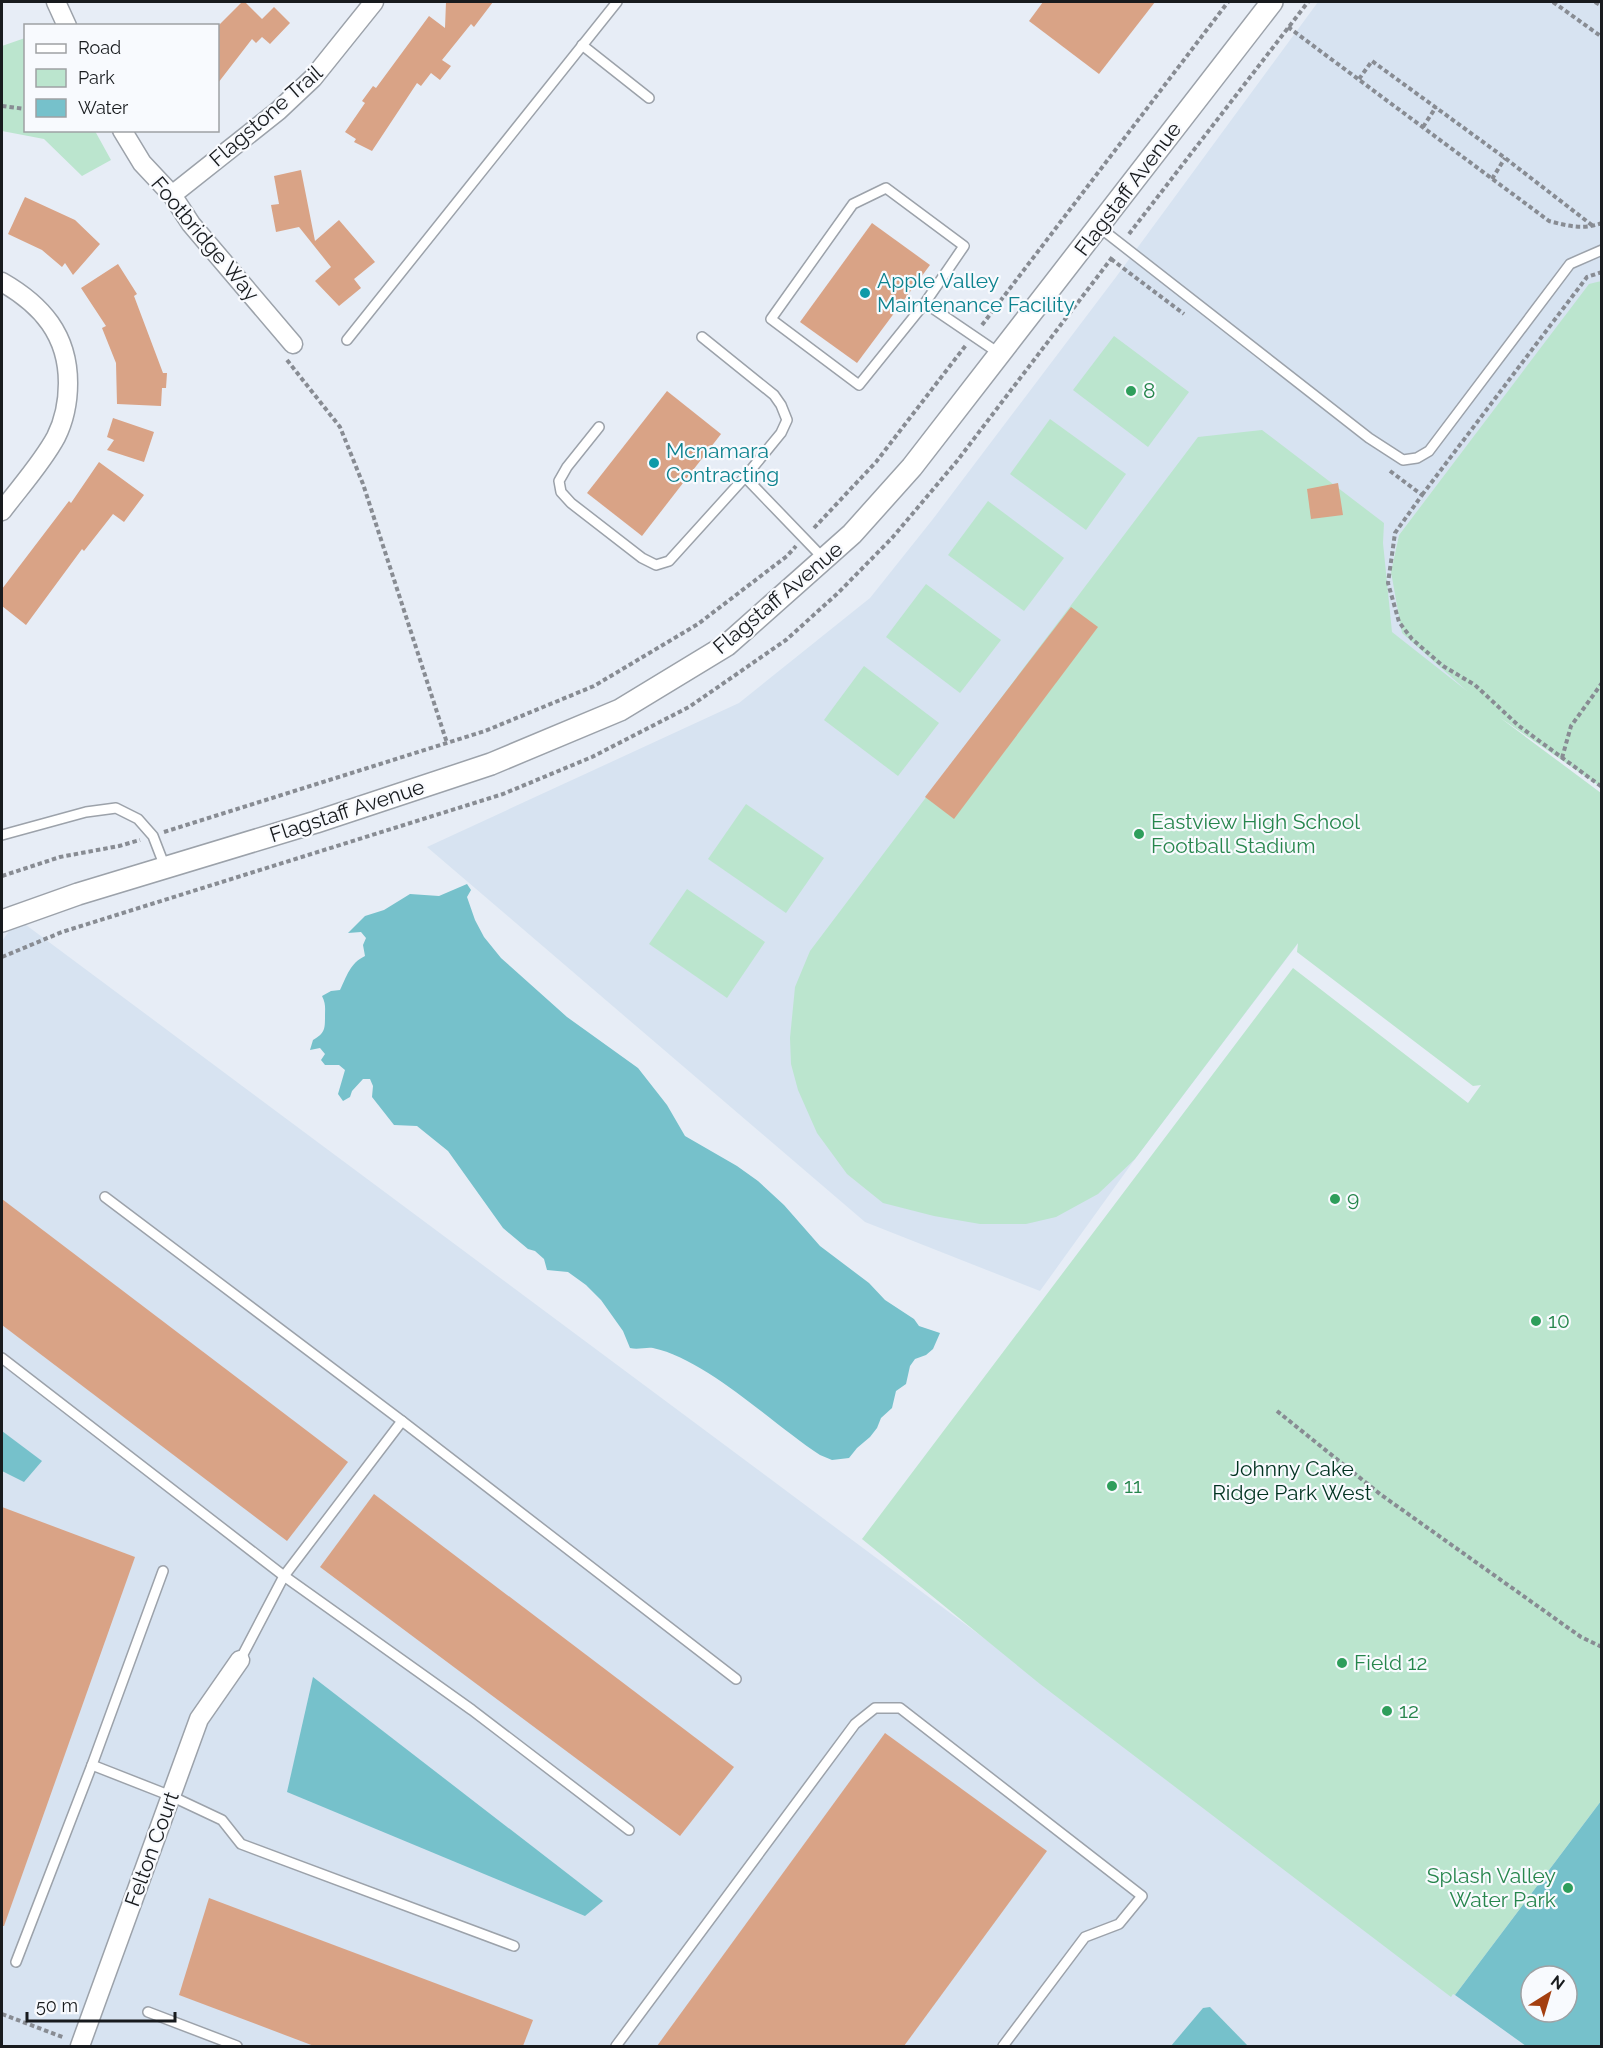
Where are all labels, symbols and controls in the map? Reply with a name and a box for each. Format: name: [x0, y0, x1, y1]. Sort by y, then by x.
legend: [24, 24, 219, 132]
text: Road: [78, 37, 121, 58]
street label: Flagstone Trail: [204, 60, 327, 171]
text: Park: [78, 67, 115, 88]
text: Water: [78, 97, 129, 118]
street label: Flagstaff Avenue: [1069, 117, 1186, 261]
street label: Footbridge Way: [146, 171, 265, 306]
place label: Apple Valley Maintenance Facility: [877, 268, 1075, 317]
marker: Apple Valley Maintenance Facility: [858, 286, 872, 300]
place label: 8: [1143, 378, 1155, 403]
marker: 8: [1124, 384, 1138, 398]
place label: Mcnamara Contracting: [666, 438, 779, 487]
marker: Mcnamara Contracting: [647, 456, 661, 470]
street label: Flagstaff Avenue: [708, 536, 847, 659]
street label: Flagstaff Avenue: [266, 774, 427, 847]
place label: Eastview High School Football Stadium: [1151, 809, 1360, 858]
marker: Eastview High School Football Stadium: [1132, 827, 1146, 841]
place label: 9: [1347, 1186, 1359, 1211]
marker: 9: [1328, 1192, 1342, 1206]
place label: 10: [1548, 1308, 1570, 1333]
marker: 10: [1529, 1314, 1543, 1328]
park label: Johnny Cake Ridge Park West: [1212, 1456, 1372, 1505]
place label: 11: [1124, 1473, 1142, 1498]
marker: 11: [1105, 1479, 1119, 1493]
place label: Field 12: [1354, 1650, 1427, 1675]
marker: Field 12: [1335, 1656, 1349, 1670]
place label: 12: [1399, 1698, 1419, 1723]
marker: 12: [1380, 1704, 1394, 1718]
street label: Felton Court: [119, 1788, 184, 1910]
place label: Splash Valley Water Park: [1427, 1863, 1556, 1912]
marker: Splash Valley Water Park: [1561, 1881, 1575, 1895]
north arrow: [1519, 1964, 1579, 2024]
text: N: [1547, 1971, 1568, 1994]
scale bar: [27, 1985, 176, 2023]
text: 50 m: [36, 1995, 78, 2016]

